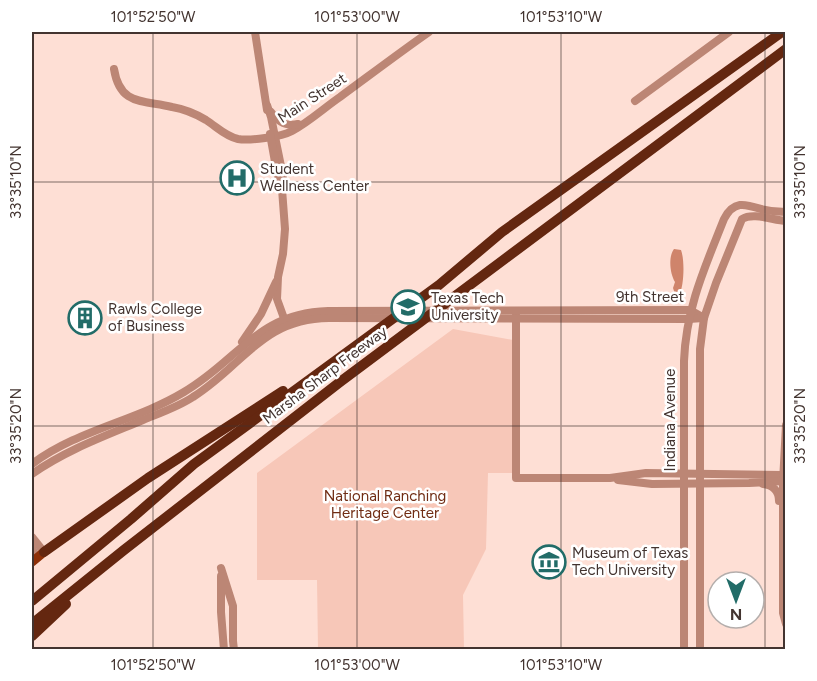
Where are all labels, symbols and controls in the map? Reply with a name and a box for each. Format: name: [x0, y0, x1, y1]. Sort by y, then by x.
text: 101°52'50"W: [111, 8, 196, 26]
text: 101°53'00"W: [314, 8, 400, 26]
text: 101°53'10"W: [520, 8, 603, 26]
street label: Main Street: [274, 69, 350, 127]
text: 33°35'10"N: [7, 145, 25, 219]
text: 33°35'10"N: [791, 145, 809, 219]
hospital icon: Student Wellness Center: [219, 160, 255, 196]
place label: Student Wellness Center: [260, 160, 369, 195]
street label: 9th Street: [616, 288, 684, 306]
school or university icon: Texas Tech University: [390, 289, 426, 325]
place label: Texas Tech University: [431, 289, 504, 324]
building icon: Rawls College of Business: [67, 300, 103, 336]
place label: Rawls College of Business: [108, 300, 202, 335]
street label: Marsha Sharp Freeway: [259, 322, 391, 428]
street label: Indiana Avenue: [661, 369, 679, 471]
text: 33°35'20"N: [7, 388, 25, 464]
text: 33°35'20"N: [791, 388, 809, 464]
park label: National Ranching Heritage Center: [324, 487, 446, 522]
museum icon: Museum of Texas Tech University: [531, 544, 567, 580]
place label: Museum of Texas Tech University: [572, 544, 688, 579]
north arrow: [706, 570, 766, 630]
text: N: [730, 605, 742, 624]
text: 101°52'50"W: [111, 656, 196, 674]
text: 101°53'00"W: [314, 656, 400, 674]
text: 101°53'10"W: [520, 656, 603, 674]

